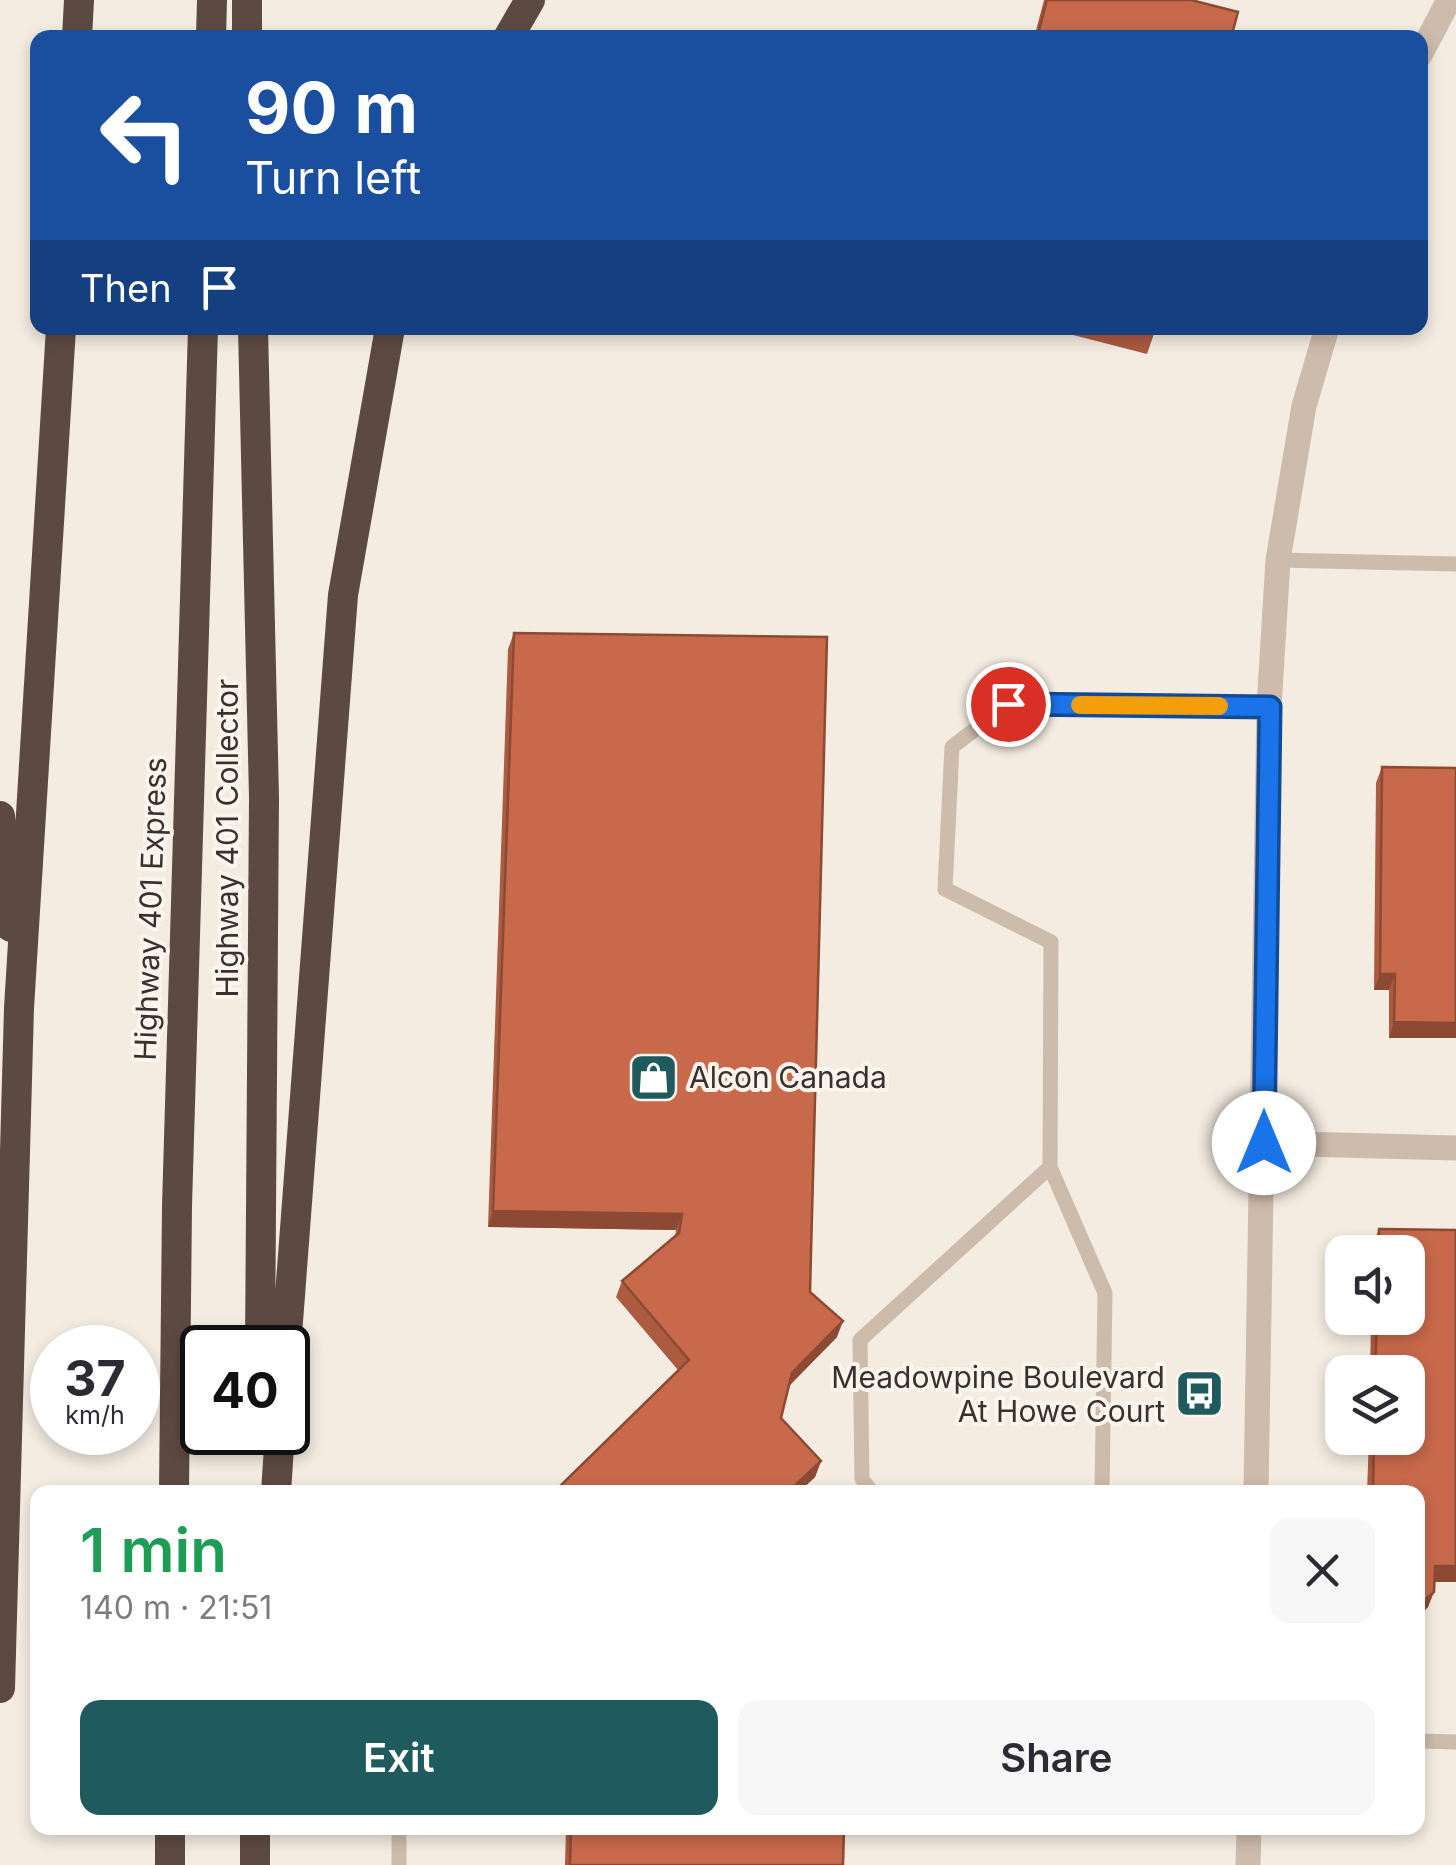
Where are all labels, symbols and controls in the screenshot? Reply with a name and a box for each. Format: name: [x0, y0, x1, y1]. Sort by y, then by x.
text: 90 m: [245, 65, 418, 150]
icon: left: [80, 70, 210, 200]
text: Turn left: [245, 150, 421, 205]
icon: arrive: [192, 260, 247, 315]
text: Then: [80, 265, 172, 311]
pin: [966, 662, 1051, 747]
icon: arrive: [981, 677, 1036, 732]
street label: Highway 401 Collector: [209, 679, 245, 997]
street label: Highway 401 Express: [127, 757, 173, 1061]
shop icon: Alcon Canada: [628, 1051, 680, 1103]
place label: Alcon Canada: [689, 1059, 887, 1095]
position arrow: [1212, 1091, 1316, 1195]
map controls: [1325, 1235, 1425, 1455]
button: sound: [1325, 1235, 1425, 1335]
speed limit sign: 40: [180, 1325, 310, 1455]
text: 37: [64, 1348, 126, 1408]
button: layers: [1325, 1355, 1425, 1455]
place label: Meadowpine Boulevard At Howe Court: [831, 1359, 1165, 1429]
bus stop icon: Meadowpine Boulevard At Howe Court: [1174, 1368, 1226, 1420]
text: km/h: [65, 1400, 125, 1430]
text: 1 min: [80, 1514, 227, 1586]
button: close: [1270, 1518, 1375, 1623]
text: 140 m · 21:51: [80, 1588, 272, 1627]
button: Exit: [80, 1700, 718, 1815]
button: Share: [738, 1700, 1375, 1815]

